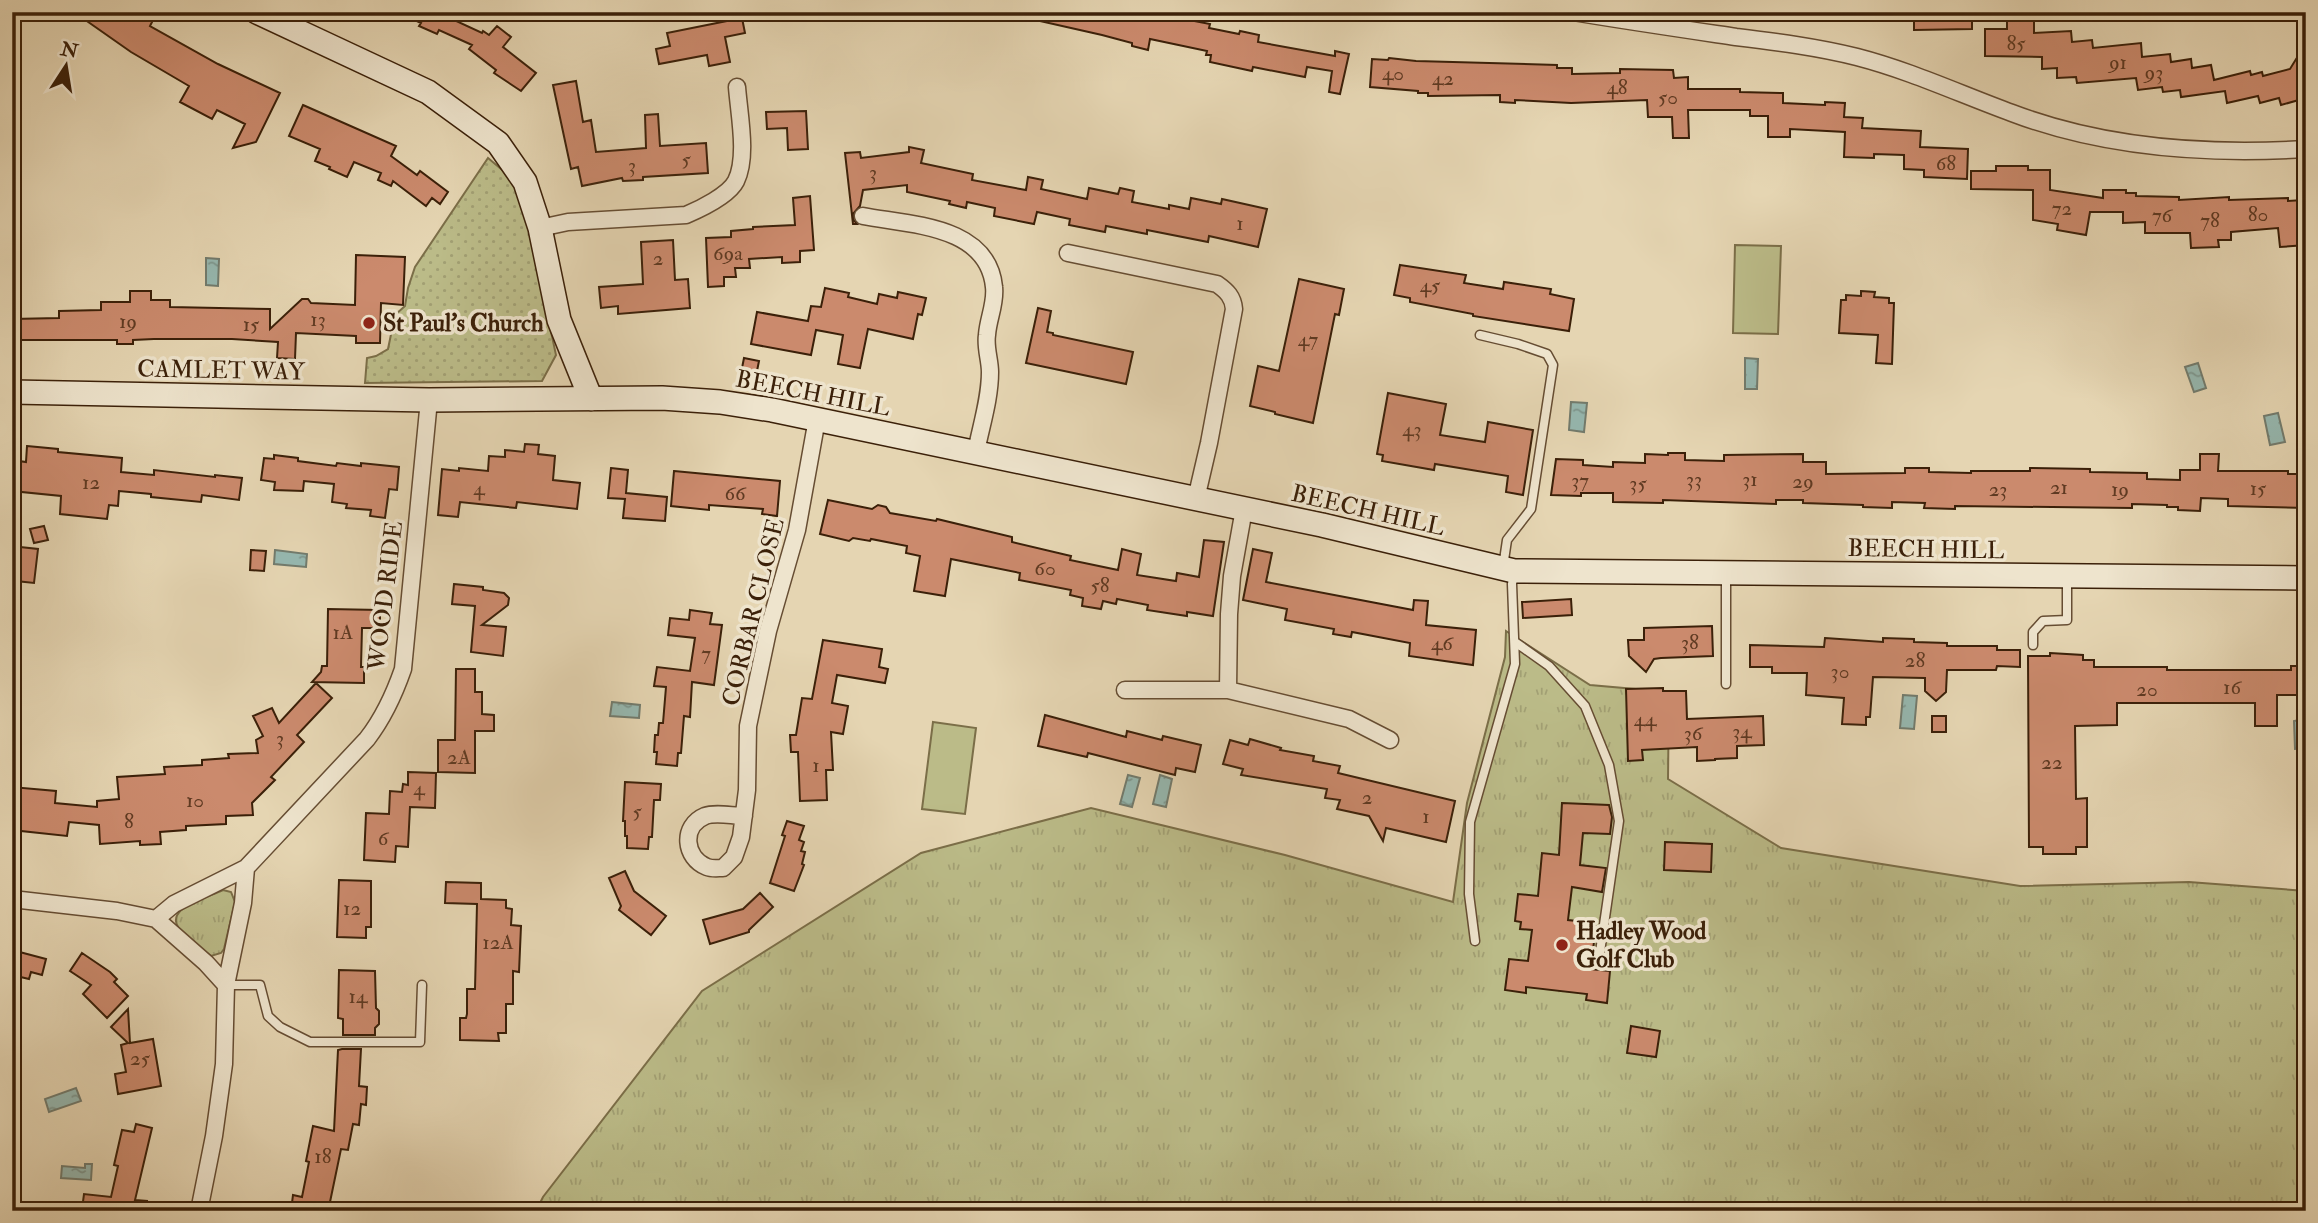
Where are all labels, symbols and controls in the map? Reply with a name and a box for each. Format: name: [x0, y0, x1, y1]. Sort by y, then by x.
house number: 85: [2006, 30, 2026, 57]
north arrow: [32, 32, 102, 102]
text: N: [58, 37, 81, 64]
house number: 91: [2107, 49, 2127, 76]
house number: 93: [2143, 59, 2163, 86]
house number: 40: [1382, 60, 1404, 87]
house number: 42: [1432, 65, 1454, 92]
house number: 48: [1606, 74, 1628, 101]
house number: 50: [1658, 84, 1678, 111]
house number: 5: [681, 146, 691, 173]
house number: 68: [1936, 150, 1956, 177]
house number: 3: [628, 152, 636, 179]
house number: 3: [869, 159, 877, 186]
house number: 72: [2052, 195, 2072, 222]
house number: 80: [2248, 201, 2268, 228]
house number: 76: [2152, 202, 2174, 229]
house number: 78: [2200, 207, 2220, 234]
house number: 1: [1236, 210, 1244, 237]
house number: 69a: [713, 240, 743, 267]
house number: 2: [653, 245, 663, 272]
house number: 45: [1420, 272, 1441, 299]
house number: 13: [310, 306, 326, 333]
house number: 19: [119, 308, 137, 335]
place label: St Paul's Church: [383, 308, 544, 339]
house number: 15: [243, 311, 260, 338]
marker: St Paul's Church: [361, 315, 377, 331]
house number: 47: [1298, 326, 1319, 353]
street label: CAMLET WAY: [137, 354, 306, 387]
street label: BEECH HILL: [733, 363, 893, 424]
house number: 43: [1402, 416, 1422, 443]
house number: 33: [1686, 466, 1702, 493]
house number: 31: [1742, 466, 1758, 493]
house number: 37: [1571, 467, 1589, 494]
house number: 29: [1792, 468, 1814, 495]
house number: 12: [82, 469, 100, 496]
house number: 35: [1629, 470, 1647, 497]
house number: 21: [2050, 474, 2068, 501]
house number: 4: [473, 475, 486, 502]
house number: 15: [2250, 475, 2267, 502]
house number: 23: [1989, 476, 2007, 503]
house number: 19: [2111, 476, 2129, 503]
street label: BEECH HILL: [1288, 478, 1448, 543]
house number: 66: [724, 480, 747, 507]
street label: CORBAR CLOSE: [715, 515, 792, 709]
street label: WOOD RIDE: [361, 519, 410, 674]
street label: BEECH HILL: [1847, 533, 2005, 566]
house number: 60: [1034, 555, 1056, 582]
house number: 58: [1090, 572, 1110, 599]
house number: 1A: [333, 619, 353, 646]
house number: 38: [1681, 629, 1699, 656]
house number: 46: [1431, 630, 1454, 657]
house number: 7: [701, 640, 711, 667]
house number: 28: [1905, 647, 1925, 674]
house number: 30: [1831, 658, 1849, 685]
house number: 16: [2223, 674, 2242, 701]
house number: 20: [2136, 676, 2158, 703]
house number: 44: [1634, 706, 1658, 733]
house number: 34: [1732, 718, 1753, 745]
house number: 36: [1684, 720, 1704, 747]
house number: 3: [276, 725, 284, 752]
house number: 2A: [447, 744, 471, 771]
house number: 22: [2041, 749, 2063, 776]
house number: 1: [812, 752, 820, 779]
house number: 4: [413, 775, 426, 802]
house number: 2: [1362, 784, 1372, 811]
house number: 10: [186, 787, 204, 814]
house number: 5: [632, 798, 642, 825]
house number: 1: [1422, 803, 1430, 830]
house number: 8: [124, 808, 134, 835]
house number: 6: [378, 825, 390, 852]
house number: 12: [343, 895, 361, 922]
place label: Hadley Wood Golf Club: [1576, 916, 1706, 975]
house number: 12A: [482, 929, 514, 956]
marker: Hadley Wood Golf Club: [1554, 937, 1570, 953]
house number: 14: [349, 983, 369, 1010]
house number: 25: [130, 1045, 151, 1072]
house number: 18: [314, 1143, 332, 1170]

